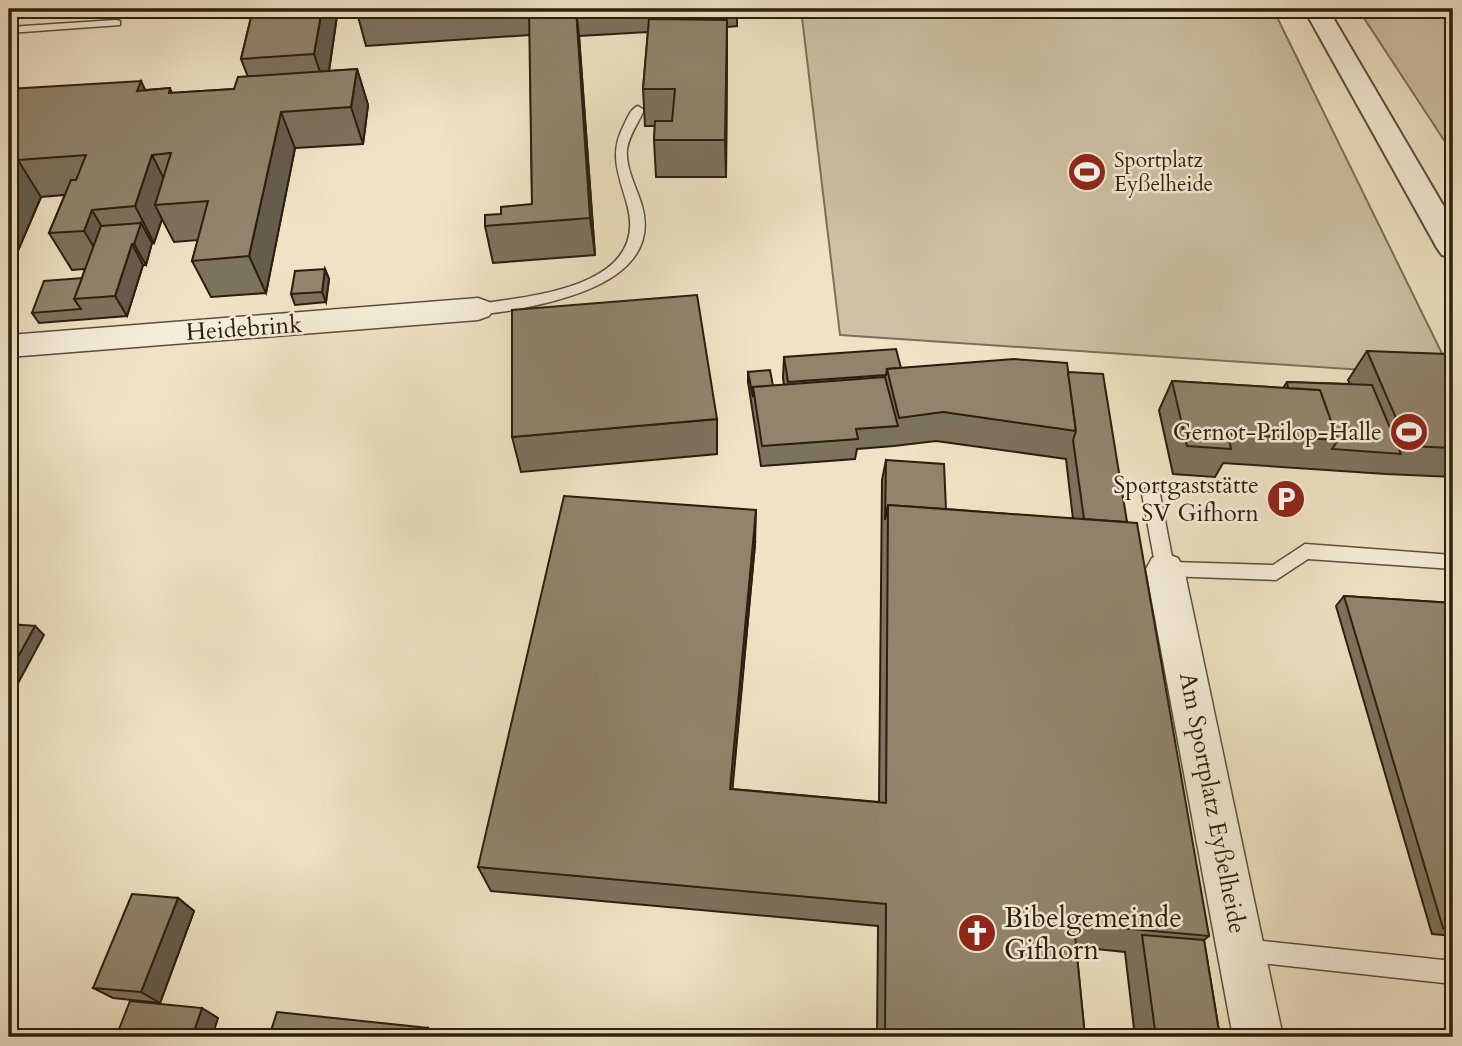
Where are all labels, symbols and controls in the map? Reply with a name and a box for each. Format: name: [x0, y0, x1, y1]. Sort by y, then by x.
place label: Sportplatz Eyßelheide: [1114, 146, 1213, 199]
sports icon: Sportplatz Eyßelheide: [1066, 151, 1108, 193]
street label: Heidebrink: [185, 308, 303, 349]
sports icon: Gernot-Prilop-Halle: [1388, 411, 1430, 453]
place label: Gernot-Prilop-Halle: [1173, 416, 1382, 449]
place label: Sportgaststätte SV Gifhorn: [1113, 469, 1259, 530]
parking icon: Sportgaststätte SV Gifhorn: [1265, 478, 1307, 520]
street label: Am Sportplatz Eyßelheide: [1171, 670, 1254, 936]
place label: Bibelgemeinde Gifhorn: [1004, 899, 1182, 969]
church icon: Bibelgemeinde Gifhorn: [956, 912, 998, 954]

